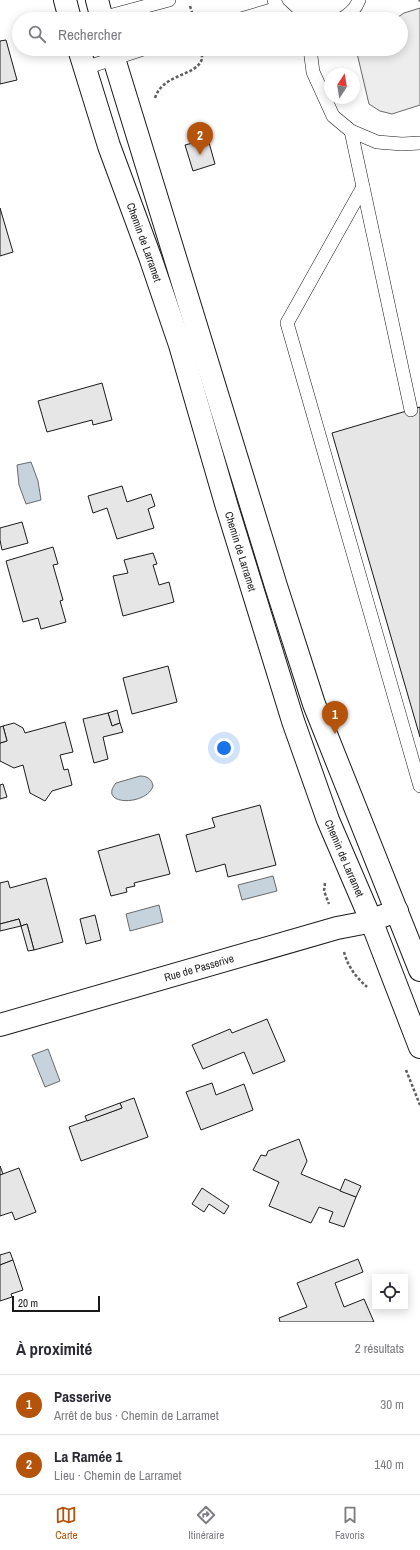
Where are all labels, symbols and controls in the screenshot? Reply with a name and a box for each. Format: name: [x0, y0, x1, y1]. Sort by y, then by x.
search box: [12, 12, 408, 56]
icon: search: [26, 23, 48, 45]
text: Rechercher: [58, 24, 122, 45]
north arrow: [324, 68, 360, 104]
pin: 2: [187, 122, 213, 155]
street label: Chemin de Larramet: [124, 201, 165, 284]
street label: Chemin de Larramet: [222, 510, 260, 594]
pin: 1: [322, 701, 348, 734]
your location: [214, 738, 234, 758]
street label: Chemin de Larramet: [322, 817, 367, 899]
street label: Rue de Passerive: [162, 951, 235, 984]
map controls: [372, 1274, 408, 1310]
button: locate: [372, 1274, 408, 1310]
scale bar: [12, 1294, 100, 1313]
text: 20 m: [18, 1296, 38, 1310]
text: À proximité: [16, 1337, 92, 1360]
text: 2 résultats: [355, 1340, 404, 1357]
text: Passerive: [54, 1386, 111, 1407]
text: 1: [26, 1396, 32, 1413]
text: 30 m: [380, 1396, 404, 1413]
text: Arrêt de bus · Chemin de Larramet: [54, 1407, 219, 1424]
text: La Ramée 1: [54, 1446, 122, 1467]
text: 2: [26, 1456, 32, 1473]
text: 140 m: [374, 1456, 404, 1473]
text: Lieu · Chemin de Larramet: [54, 1467, 181, 1484]
tab: Carte: [55, 1504, 77, 1542]
tab: Itinéraire: [188, 1504, 224, 1542]
tab: Favoris: [335, 1504, 365, 1542]

